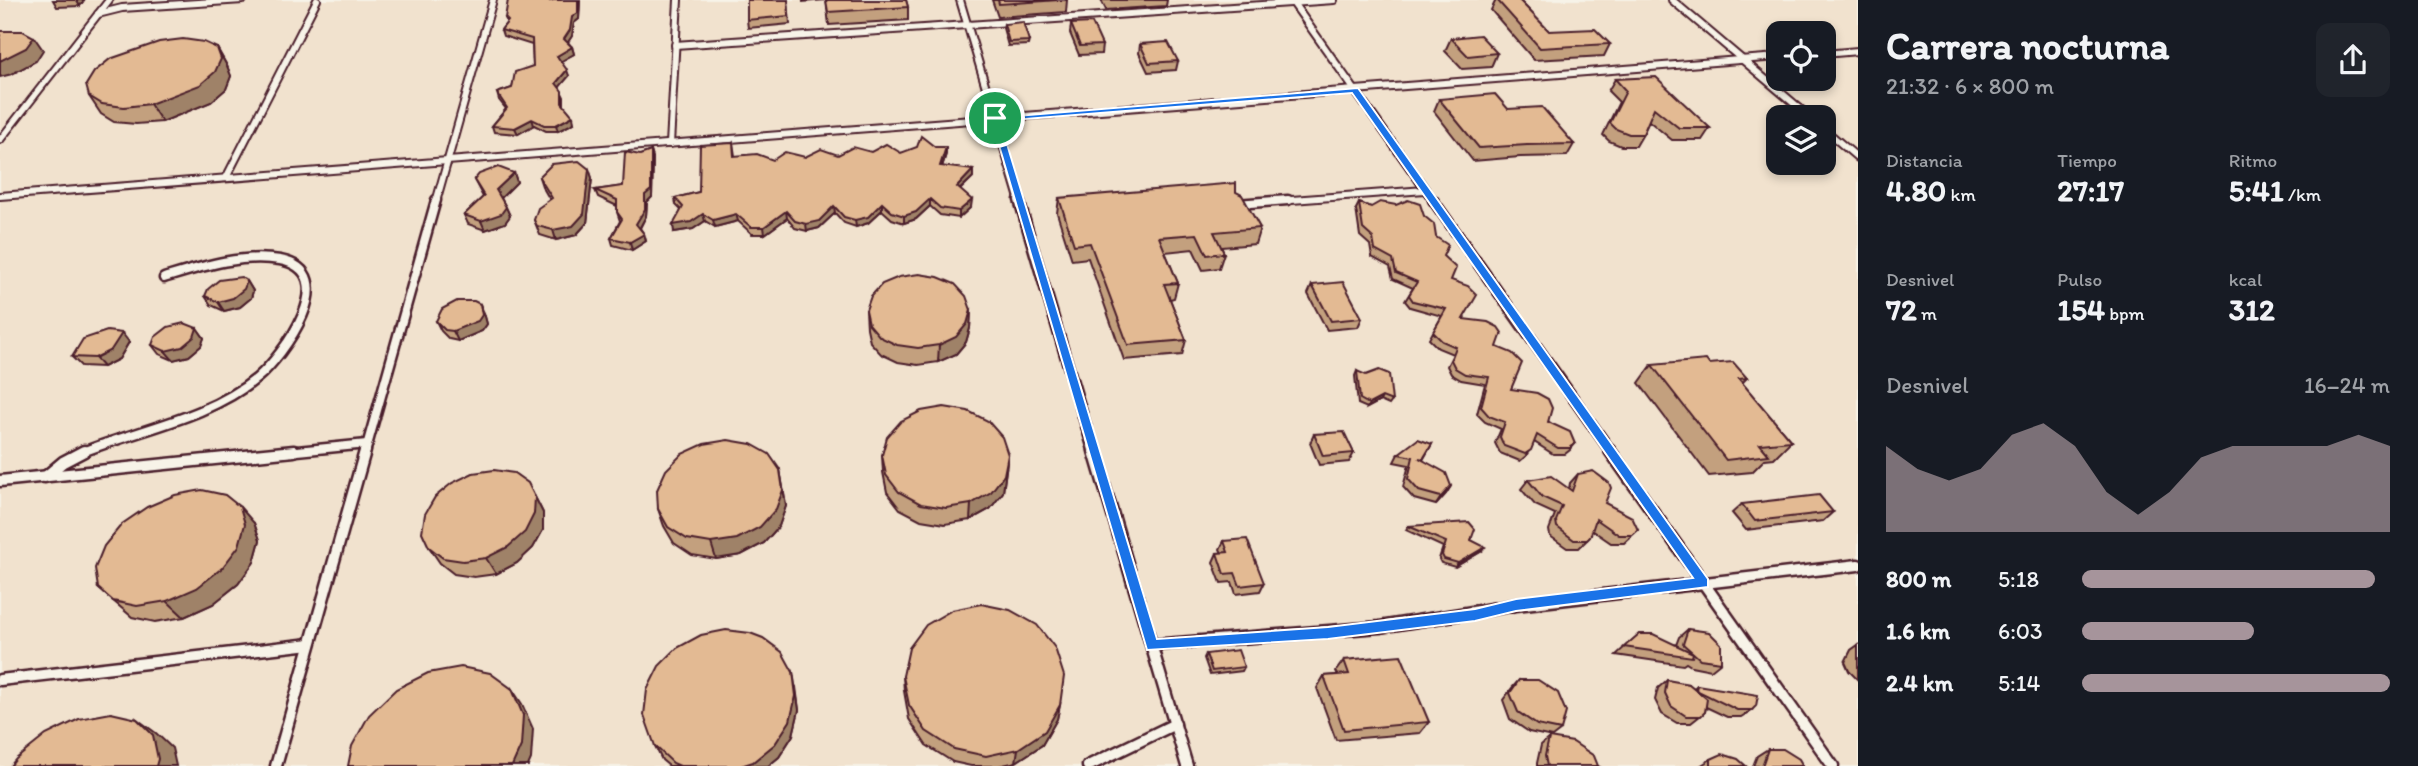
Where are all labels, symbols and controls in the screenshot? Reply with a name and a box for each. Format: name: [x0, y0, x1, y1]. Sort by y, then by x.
map controls: [1766, 21, 1836, 175]
button: locate: [1766, 21, 1836, 91]
text: Carrera nocturna: [1886, 23, 2169, 69]
button: share: [2316, 23, 2390, 97]
text: 21:32 · 6 × 800 m: [1886, 72, 2054, 100]
pin: [965, 88, 1025, 148]
icon: arrive: [976, 99, 1014, 137]
button: layers: [1766, 105, 1836, 175]
text: Distancia: [1886, 149, 1963, 172]
text: Tiempo: [2057, 149, 2117, 172]
text: Ritmo: [2229, 149, 2277, 172]
text: 4.80: [1886, 172, 1946, 209]
text: 27:17: [2057, 172, 2124, 209]
text: 5:41: [2229, 172, 2284, 209]
text: km: [1946, 183, 1976, 206]
text: /km: [2284, 183, 2321, 206]
text: Desnivel: [1886, 268, 1954, 291]
text: Pulso: [2057, 268, 2102, 291]
text: kcal: [2229, 268, 2262, 291]
text: 72: [1886, 291, 1917, 328]
text: 154: [2057, 291, 2105, 328]
text: 312: [2229, 291, 2275, 328]
text: m: [1917, 302, 1937, 325]
text: bpm: [2105, 302, 2145, 325]
text: Desnivel: [1886, 371, 1969, 399]
text: 16–24 m: [2304, 371, 2390, 399]
text: 800 m: [1886, 565, 1951, 593]
text: 5:18: [1998, 565, 2039, 593]
text: 1.6 km: [1886, 617, 1950, 645]
text: 6:03: [1998, 617, 2043, 645]
text: 2.4 km: [1886, 669, 1953, 697]
text: 5:14: [1998, 669, 2040, 697]

